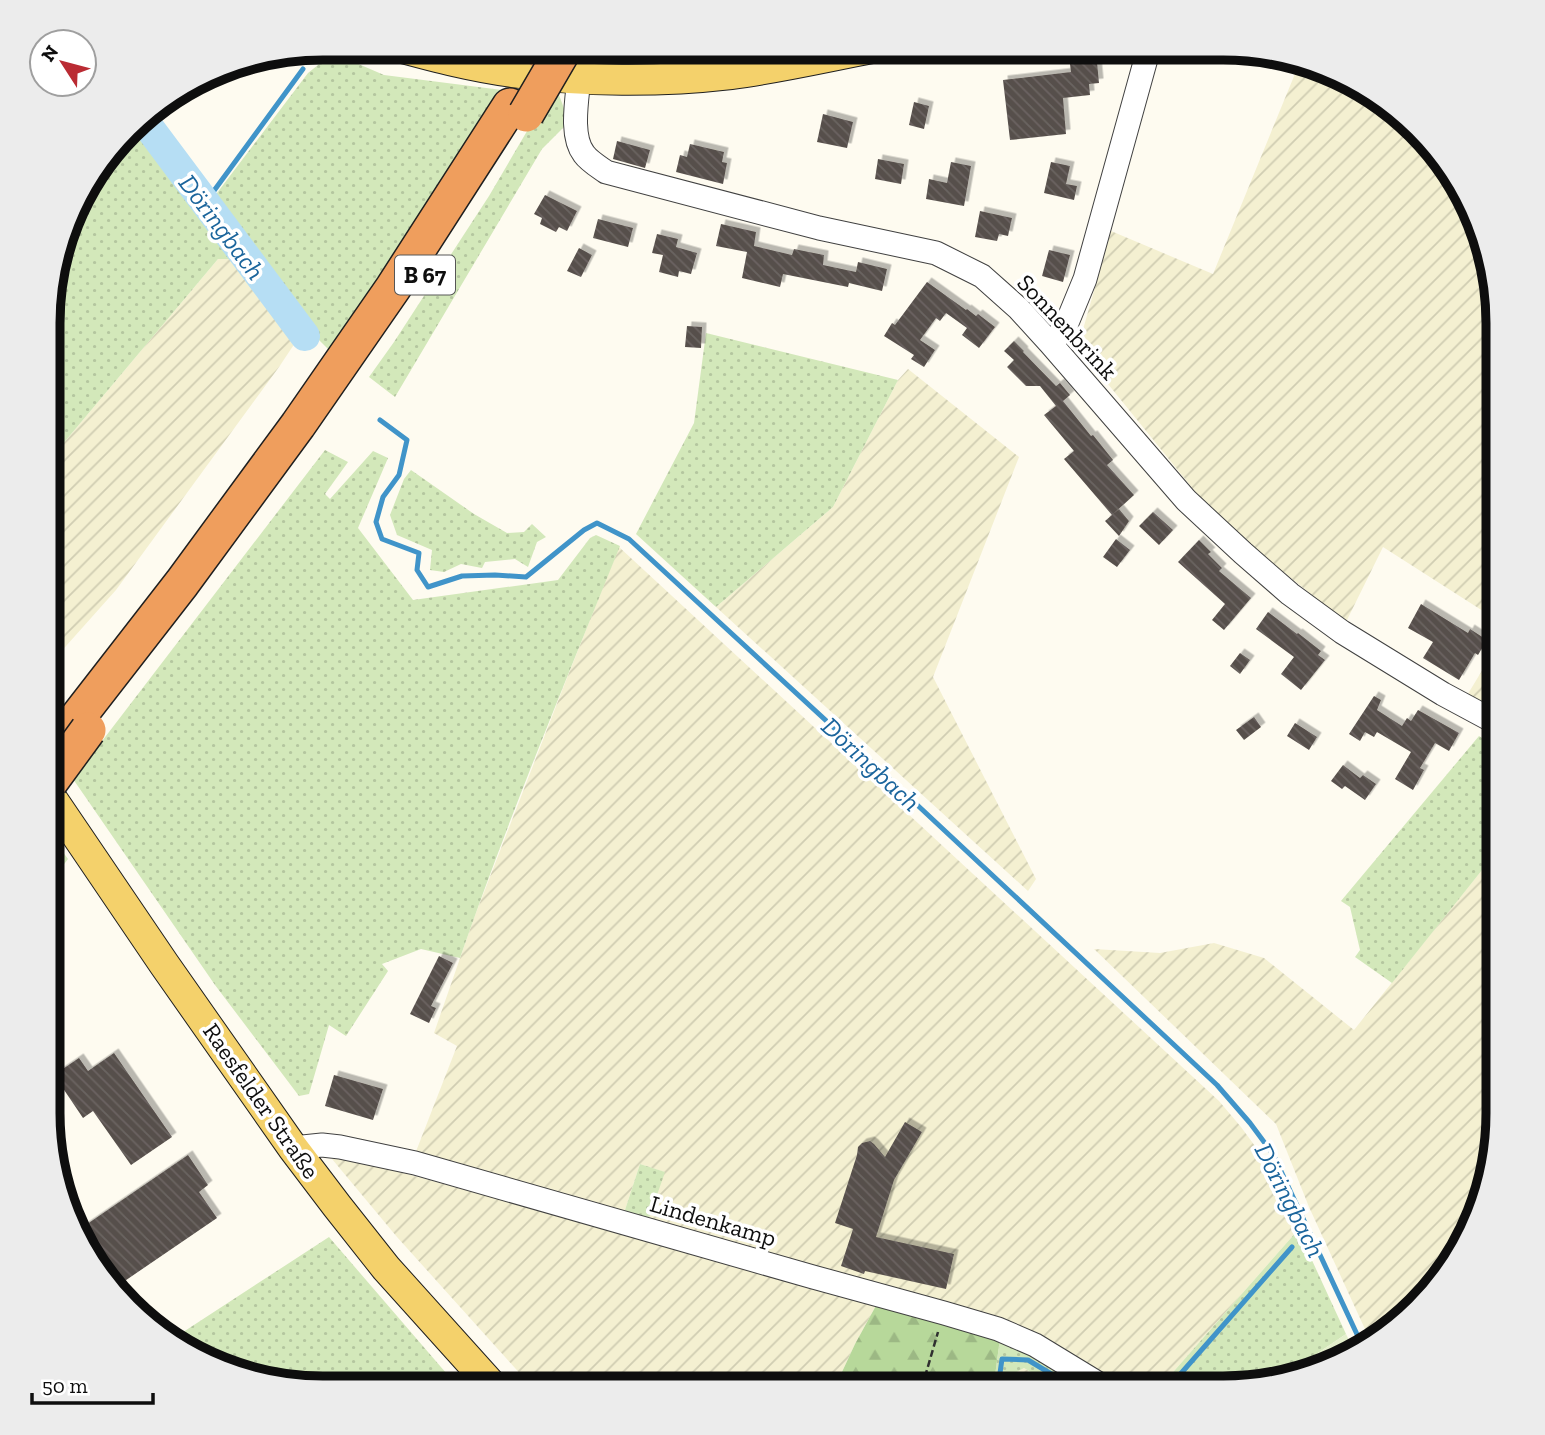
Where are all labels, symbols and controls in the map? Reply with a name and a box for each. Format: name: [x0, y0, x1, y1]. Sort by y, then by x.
north arrow: [28, 28, 98, 98]
text: N: [36, 41, 63, 66]
water label: Döringbach: [172, 168, 272, 286]
road number: B 67: [395, 256, 455, 294]
street label: Sonnenbrink: [1011, 268, 1124, 386]
water label: Döringbach: [815, 710, 927, 818]
street label: Raesfelder Straße: [197, 1017, 326, 1184]
water label: Döringbach: [1248, 1138, 1332, 1262]
street label: Lindenkamp: [647, 1189, 779, 1252]
scale bar: [32, 1362, 152, 1406]
text: 50 m: [42, 1373, 88, 1398]

